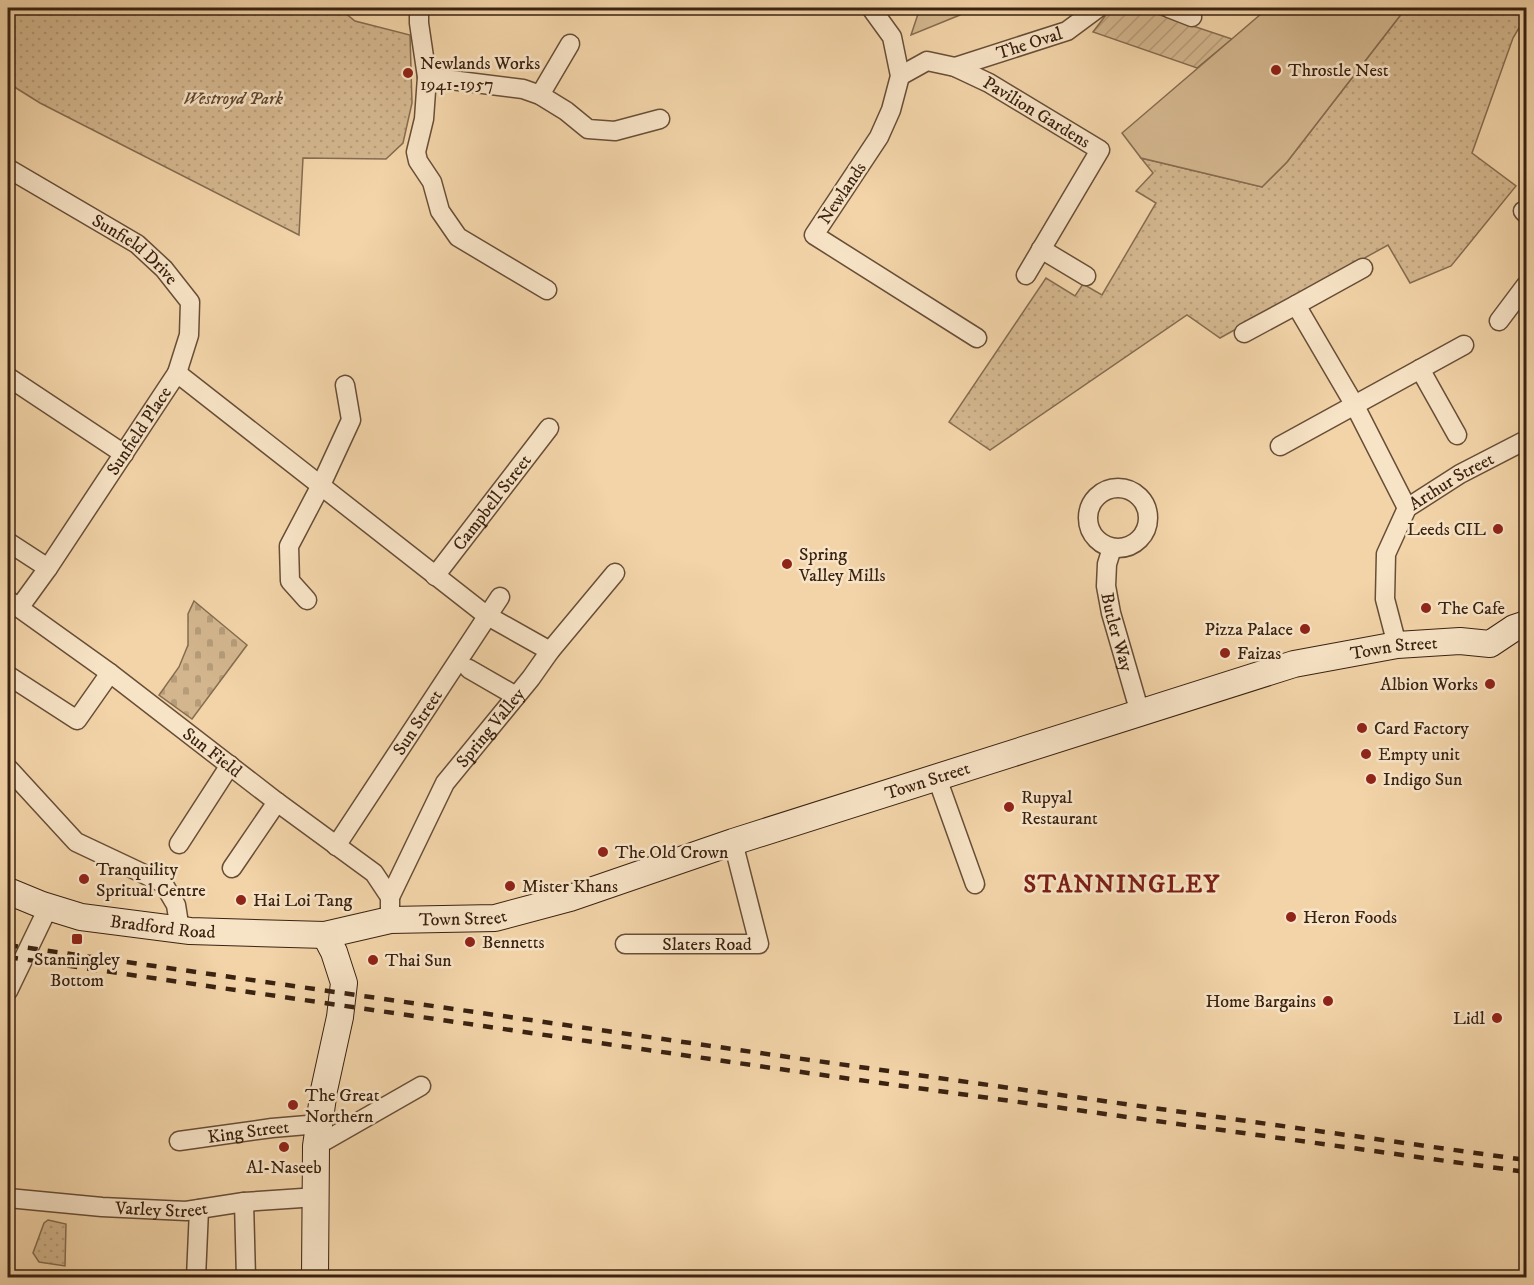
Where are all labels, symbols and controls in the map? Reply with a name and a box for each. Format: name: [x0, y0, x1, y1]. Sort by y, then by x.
street label: The Oval: [994, 23, 1066, 65]
place label: Newlands Works 1941-1957: [420, 53, 540, 96]
place label: Throstle Nest: [1288, 60, 1389, 82]
marker: Throstle Nest: [1269, 63, 1283, 77]
marker: Newlands Works 1941-1957: [401, 66, 415, 80]
street label: Pavilion Gardens: [979, 72, 1094, 154]
park label: Westroyd Park: [183, 88, 283, 110]
street label: Newlands: [814, 158, 872, 229]
street label: Sunfield Drive: [88, 210, 182, 289]
street label: Sunfield Place: [102, 383, 177, 480]
street label: Arthur Street: [1405, 448, 1498, 516]
street label: Campbell Street: [449, 450, 537, 555]
place label: Leeds CIL: [1407, 519, 1486, 541]
marker: Leeds CIL: [1491, 522, 1505, 536]
place label: Spring Valley Mills: [798, 544, 885, 587]
marker: Spring Valley Mills: [780, 557, 794, 571]
street label: Butler Way: [1095, 591, 1137, 675]
place label: The Cafe: [1438, 598, 1505, 620]
marker: The Cafe: [1419, 601, 1433, 615]
place label: Pizza Palace: [1204, 619, 1293, 641]
marker: Pizza Palace: [1298, 622, 1312, 636]
street label: Town Street: [1349, 632, 1438, 665]
place label: Faizas: [1237, 643, 1281, 665]
marker: Faizas: [1218, 646, 1232, 660]
place label: Albion Works: [1380, 674, 1478, 696]
marker: Albion Works: [1483, 677, 1497, 691]
street label: Spring Valley: [452, 684, 530, 773]
street label: Sun Street: [389, 686, 448, 760]
place label: Card Factory: [1374, 718, 1469, 740]
marker: Card Factory: [1355, 721, 1369, 735]
street label: Sun Field: [178, 723, 246, 783]
place label: Empty unit: [1378, 744, 1460, 766]
marker: Empty unit: [1359, 747, 1373, 761]
street label: Town Street: [882, 757, 973, 805]
place label: Indigo Sun: [1383, 769, 1463, 791]
marker: Indigo Sun: [1364, 772, 1378, 786]
place label: Rupyal Restaurant: [1021, 787, 1098, 830]
marker: Rupyal Restaurant: [1002, 800, 1016, 814]
place label: The Old Crown: [615, 842, 729, 864]
marker: The Old Crown: [596, 845, 610, 859]
place label: Tranquility Spritual Centre: [96, 859, 206, 902]
district label: STANNINGLEY: [1024, 870, 1220, 900]
marker: Tranquility Spritual Centre: [77, 872, 91, 886]
place label: Mister Khans: [522, 876, 618, 898]
marker: Mister Khans: [503, 879, 517, 893]
place label: Hai Loi Tang: [253, 890, 353, 912]
marker: Hai Loi Tang: [234, 893, 248, 907]
street label: Town Street: [419, 905, 510, 931]
place label: Heron Foods: [1303, 907, 1397, 929]
marker: Heron Foods: [1284, 910, 1298, 924]
street label: Bradford Road: [109, 911, 216, 944]
marker: Stanningley Bottom: [70, 932, 84, 946]
place label: Bennetts: [482, 932, 545, 954]
street label: Slaters Road: [662, 934, 752, 956]
marker: Bennetts: [463, 935, 477, 949]
place label: Stanningley Bottom: [34, 949, 120, 992]
place label: Thai Sun: [385, 950, 452, 972]
marker: Thai Sun: [366, 953, 380, 967]
place label: Home Bargains: [1205, 991, 1316, 1013]
marker: Home Bargains: [1321, 994, 1335, 1008]
place label: Lidl: [1453, 1008, 1486, 1030]
marker: Lidl: [1490, 1011, 1504, 1025]
place label: The Great Northern: [305, 1085, 380, 1128]
marker: The Great Northern: [286, 1098, 300, 1112]
street label: King Street: [206, 1117, 290, 1149]
marker: Al-Naseeb: [277, 1140, 291, 1154]
place label: Al-Naseeb: [246, 1157, 322, 1179]
street label: Varley Street: [114, 1198, 209, 1223]

